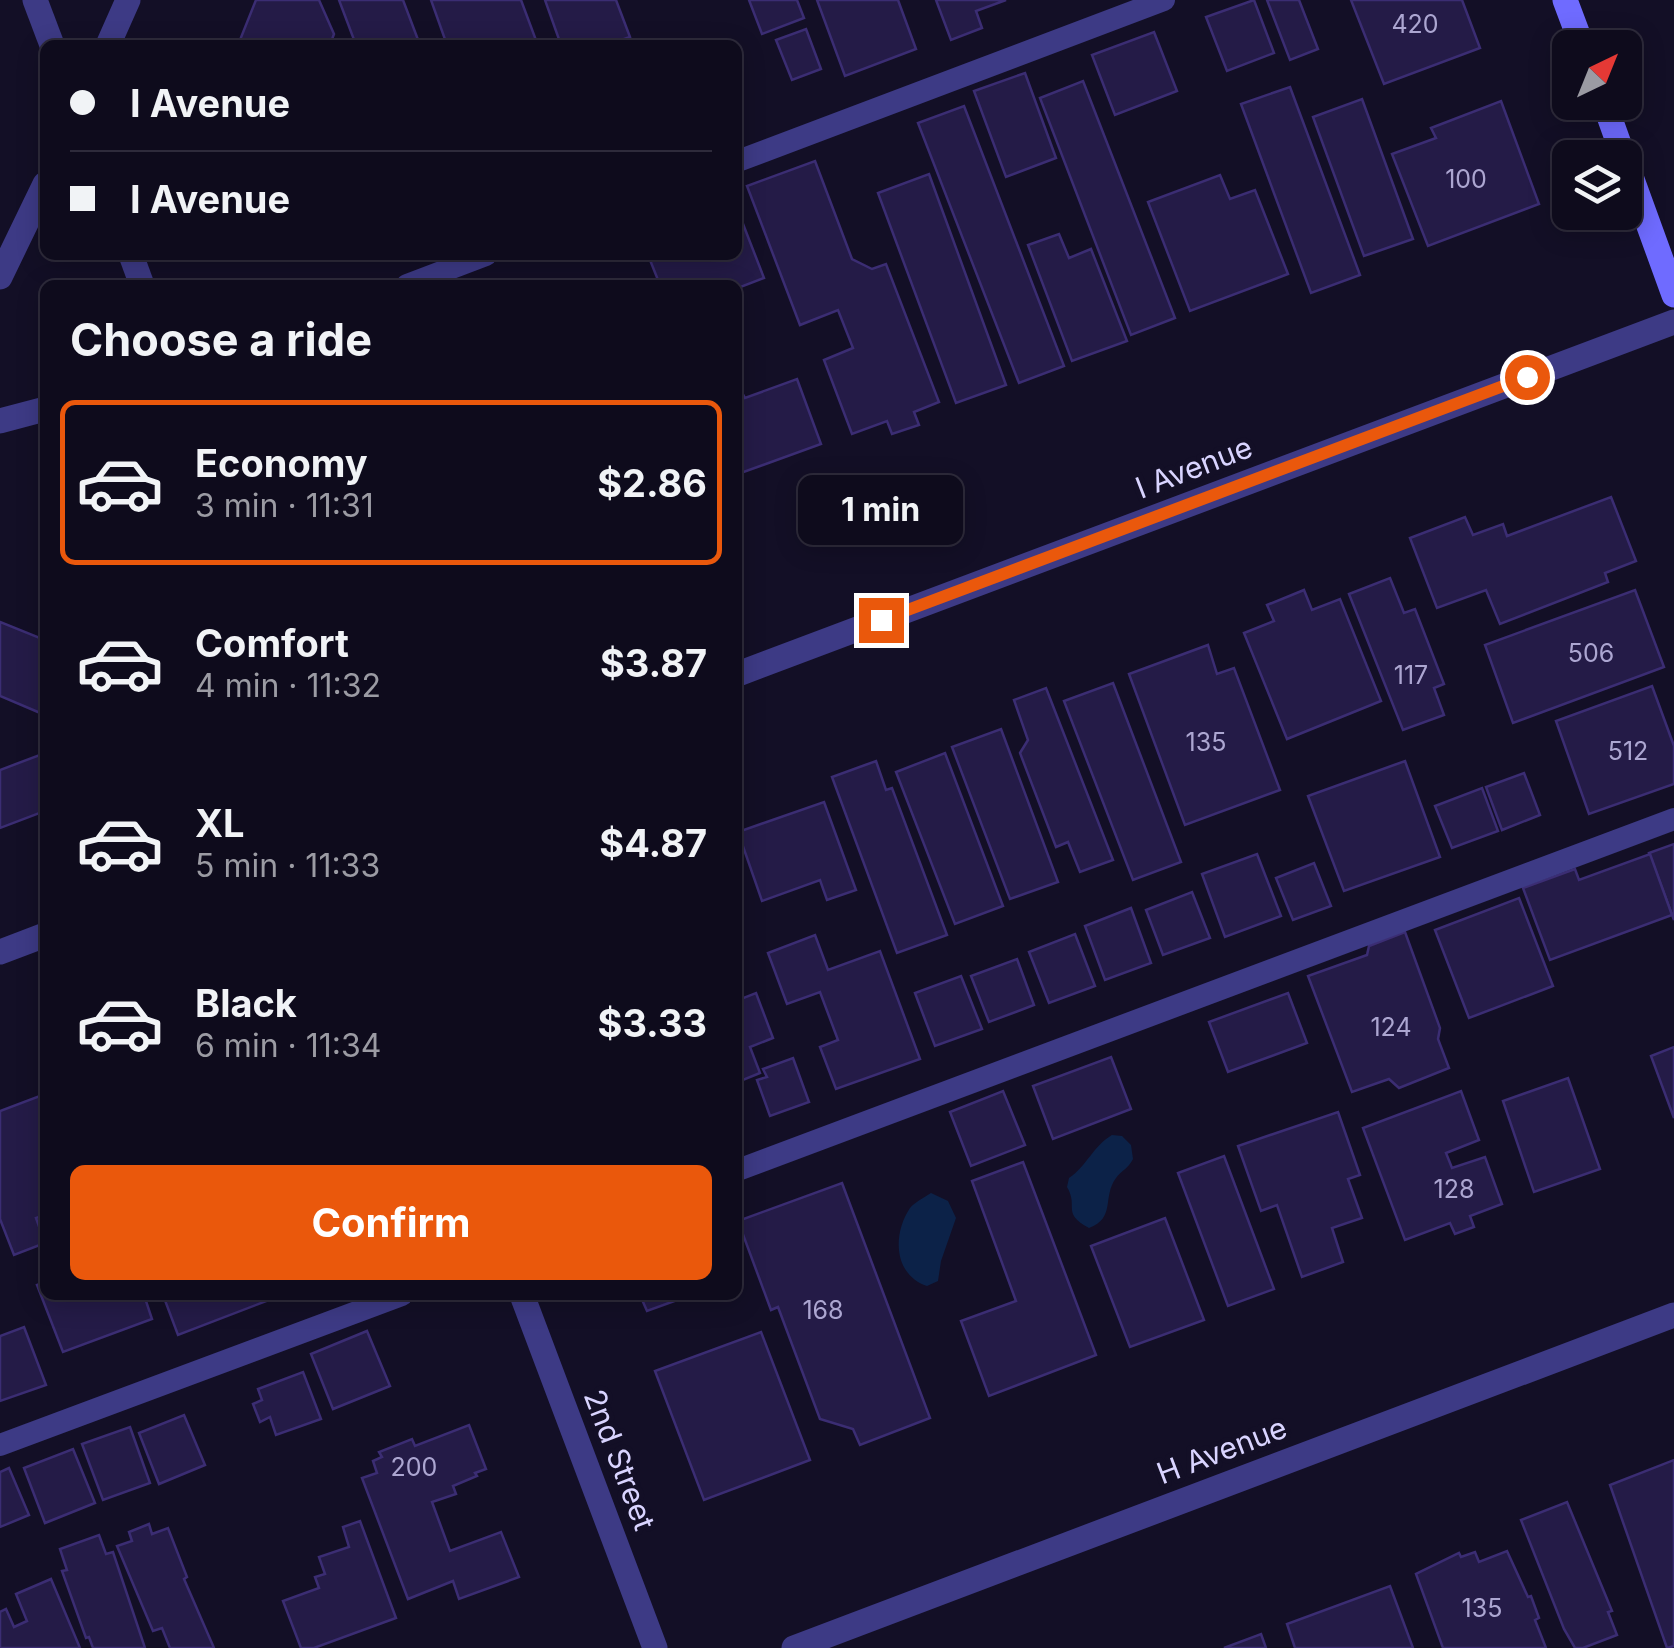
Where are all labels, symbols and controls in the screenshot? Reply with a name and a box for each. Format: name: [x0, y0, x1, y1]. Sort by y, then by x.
house number: 420: [1391, 9, 1439, 39]
north arrow: [1552, 30, 1642, 120]
map controls: [1552, 30, 1642, 230]
text: I Avenue: [130, 80, 290, 126]
button: layers: [1552, 140, 1642, 230]
house number: 100: [1445, 164, 1487, 194]
text: I Avenue: [130, 176, 290, 222]
text: Choose a ride: [70, 312, 372, 367]
route start: [1505, 355, 1550, 400]
street label: I Avenue: [1130, 428, 1257, 506]
icon: car: [75, 438, 165, 528]
text: Economy: [195, 440, 368, 486]
text: $2.86: [597, 460, 707, 506]
callout: 1 min: [798, 475, 964, 545]
text: 3 min · 11:31: [195, 486, 374, 525]
text: 1 min: [841, 490, 920, 529]
route end: [859, 598, 904, 643]
icon: car: [75, 618, 165, 708]
text: Comfort: [195, 620, 349, 666]
house number: 506: [1568, 638, 1614, 668]
text: $3.87: [600, 640, 707, 686]
house number: 117: [1394, 660, 1428, 690]
text: 4 min · 11:32: [195, 666, 381, 705]
house number: 135: [1186, 727, 1226, 757]
house number: 512: [1608, 736, 1648, 766]
icon: car: [75, 798, 165, 888]
text: XL: [195, 800, 245, 846]
text: $4.87: [599, 820, 707, 866]
text: 5 min · 11:33: [195, 846, 380, 885]
icon: car: [75, 978, 165, 1068]
text: Black: [195, 980, 297, 1026]
text: $3.33: [598, 1000, 707, 1046]
house number: 124: [1370, 1012, 1412, 1042]
text: 6 min · 11:34: [195, 1026, 381, 1065]
button: Confirm: [70, 1165, 712, 1280]
house number: 128: [1434, 1174, 1474, 1204]
house number: 168: [802, 1295, 844, 1325]
street label: 2nd Street: [577, 1384, 663, 1535]
street label: H Avenue: [1152, 1409, 1292, 1491]
house number: 200: [391, 1452, 437, 1482]
house number: 135: [1462, 1593, 1502, 1623]

